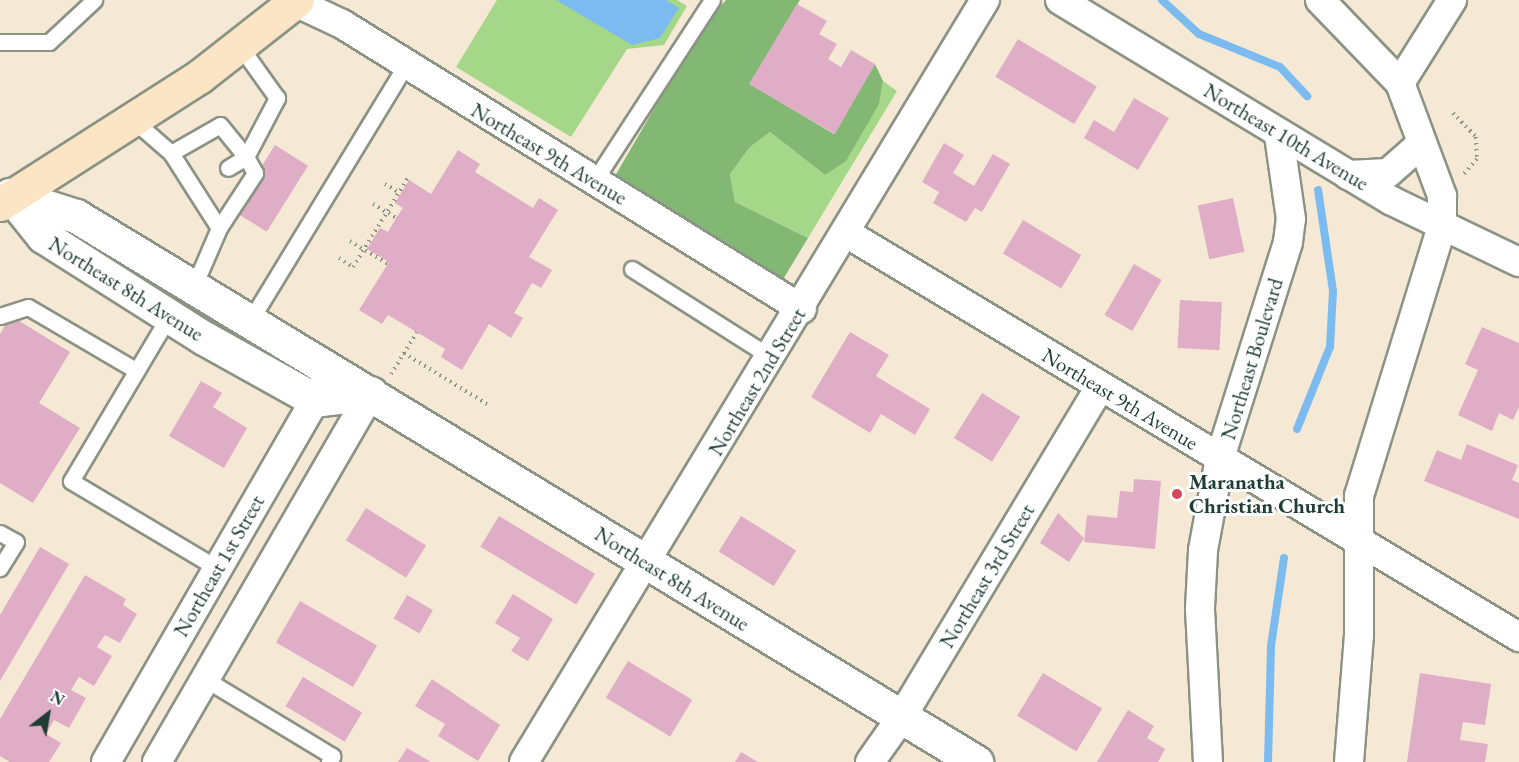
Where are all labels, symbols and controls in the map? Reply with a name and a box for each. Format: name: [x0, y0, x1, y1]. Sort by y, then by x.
street label: Northeast 10th Avenue: [1199, 78, 1373, 196]
street label: Northeast 9th Avenue: [466, 97, 632, 211]
street label: Northeast 8th Avenue: [44, 231, 208, 347]
street label: Northeast Boulevard: [1215, 275, 1289, 443]
street label: Northeast 2nd Street: [703, 304, 811, 460]
street label: Northeast 9th Avenue: [1037, 342, 1203, 456]
place label: Maranatha Christian Church: [1189, 469, 1345, 519]
marker: Maranatha Christian Church: [1170, 487, 1184, 501]
street label: Northeast 1st Street: [168, 491, 270, 641]
street label: Northeast 3rd Street: [934, 499, 1040, 653]
street label: Northeast 8th Avenue: [590, 521, 754, 637]
north arrow: [18, 684, 78, 744]
text: N: [47, 686, 68, 710]

